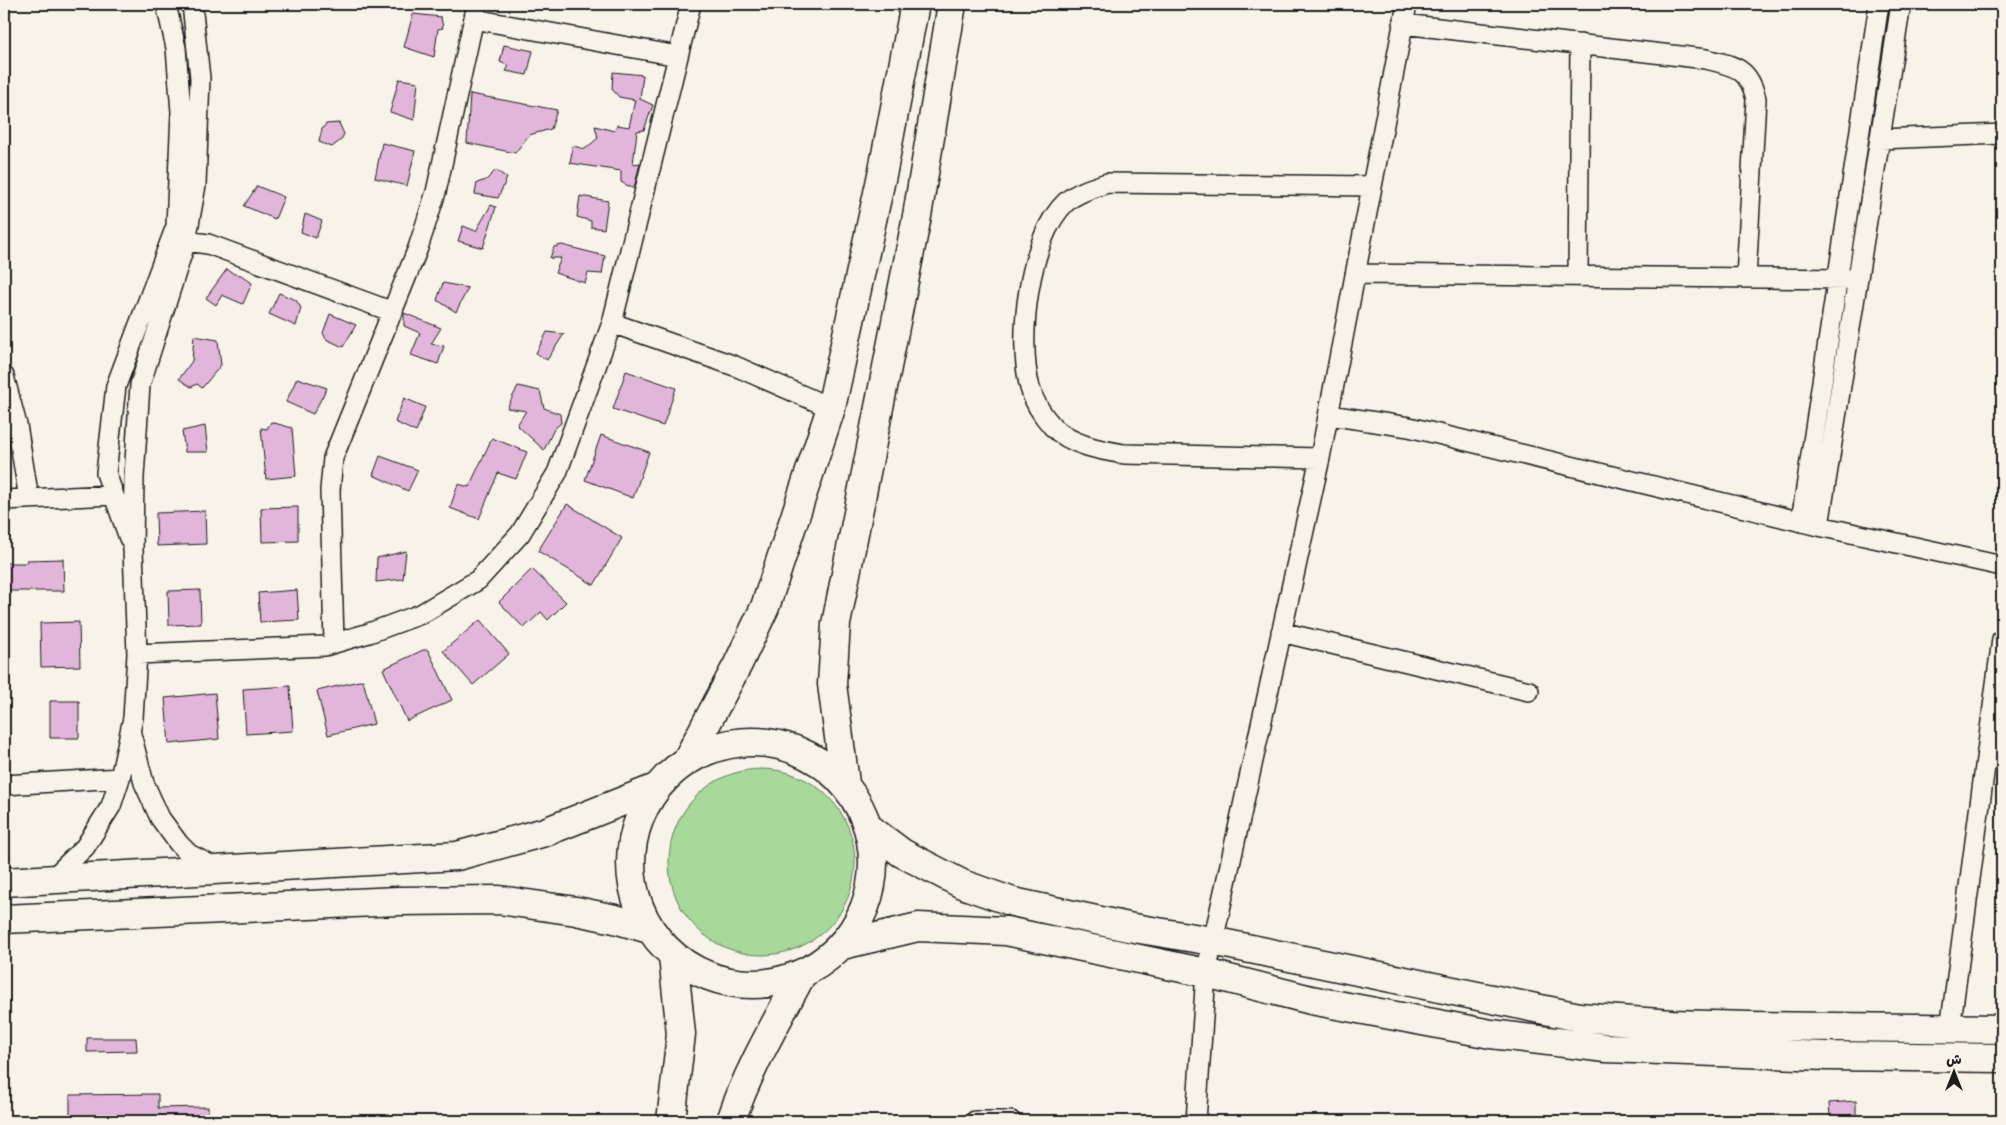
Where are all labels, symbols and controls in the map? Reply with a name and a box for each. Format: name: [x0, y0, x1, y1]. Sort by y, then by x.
north arrow: [1928, 1048, 1978, 1098]
text: ش: [1946, 1051, 1962, 1068]

